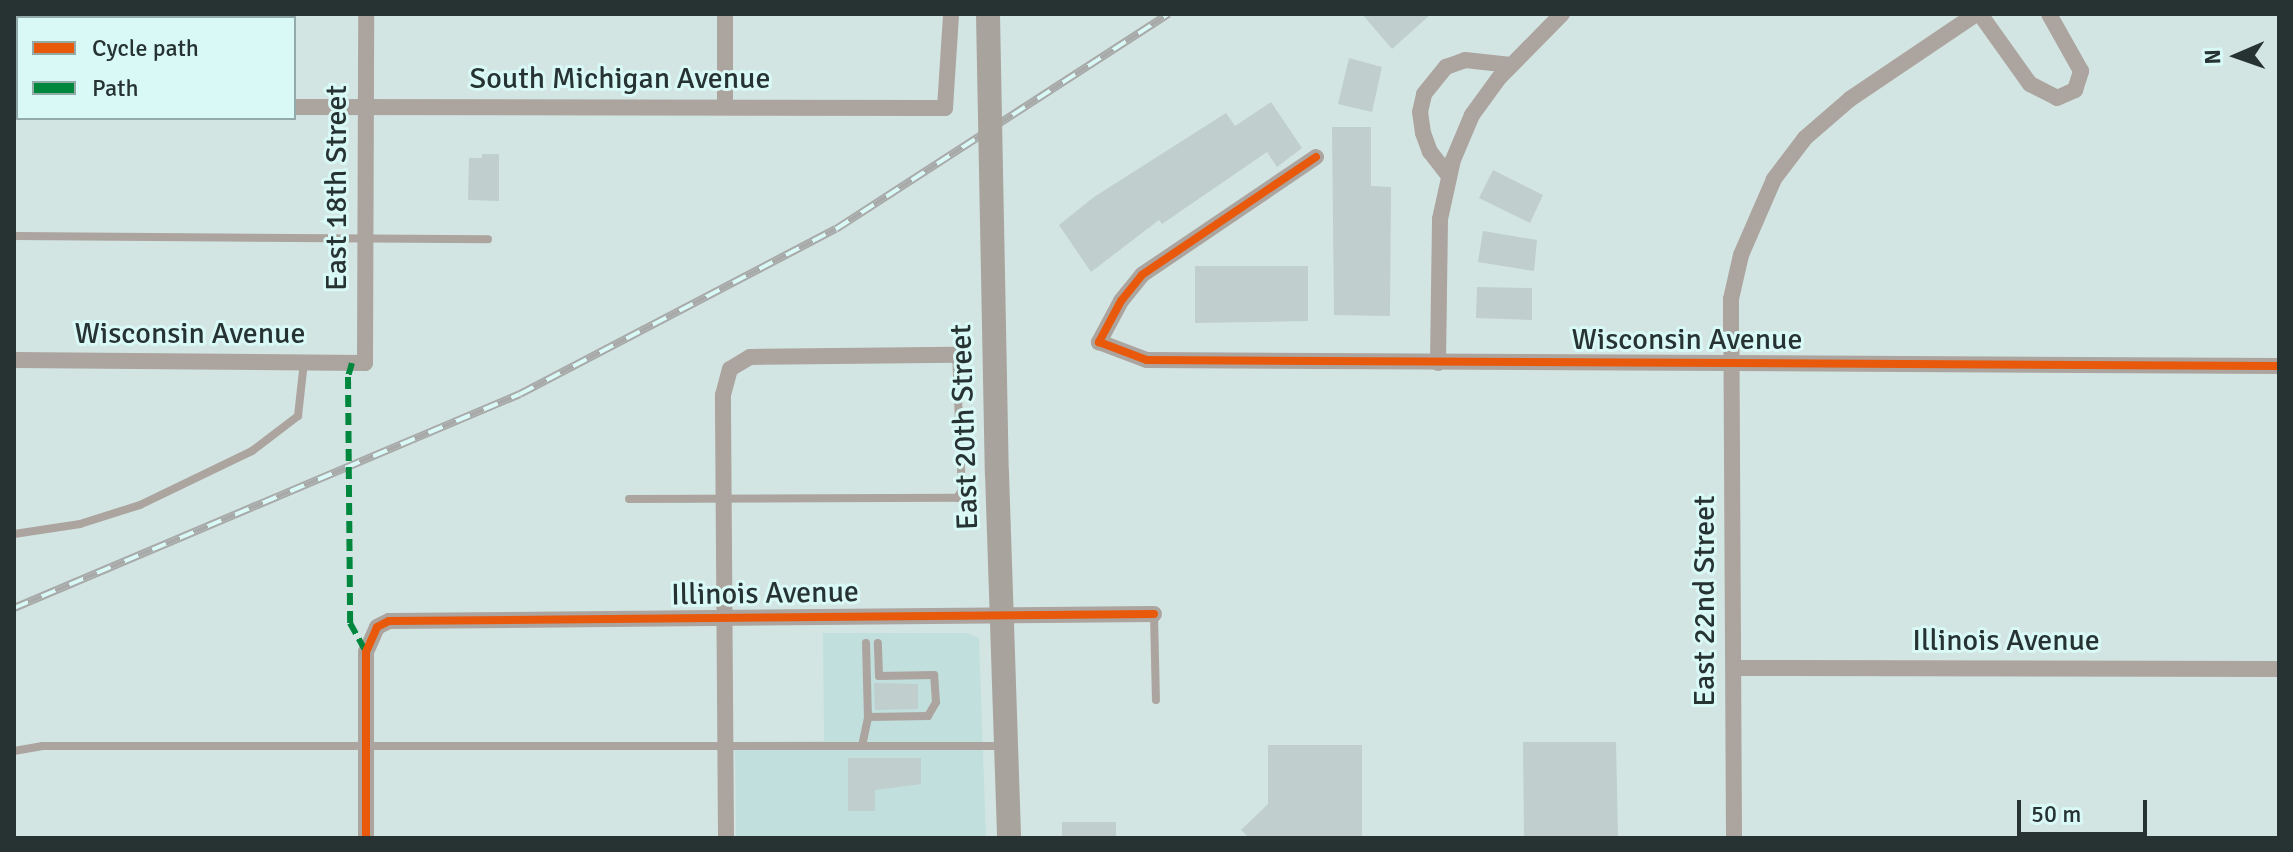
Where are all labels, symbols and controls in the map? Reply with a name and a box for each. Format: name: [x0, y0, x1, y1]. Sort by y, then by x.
legend: [16, 16, 296, 120]
north arrow: [2197, 16, 2277, 96]
text: Cycle path: [92, 33, 199, 63]
text: N: [2199, 49, 2226, 65]
street label: South Michigan Avenue: [470, 61, 770, 97]
text: Path: [92, 73, 138, 103]
street label: East 18th Street: [319, 85, 355, 291]
street label: Wisconsin Avenue: [75, 316, 305, 352]
street label: Wisconsin Avenue: [1572, 322, 1802, 358]
street label: East 20th Street: [943, 323, 987, 531]
street label: East 22nd Street: [1687, 495, 1723, 707]
street label: Illinois Avenue: [671, 574, 859, 614]
street label: Illinois Avenue: [1912, 623, 2100, 659]
scale bar: [2021, 784, 2151, 834]
text: 50 m: [2031, 799, 2081, 829]

